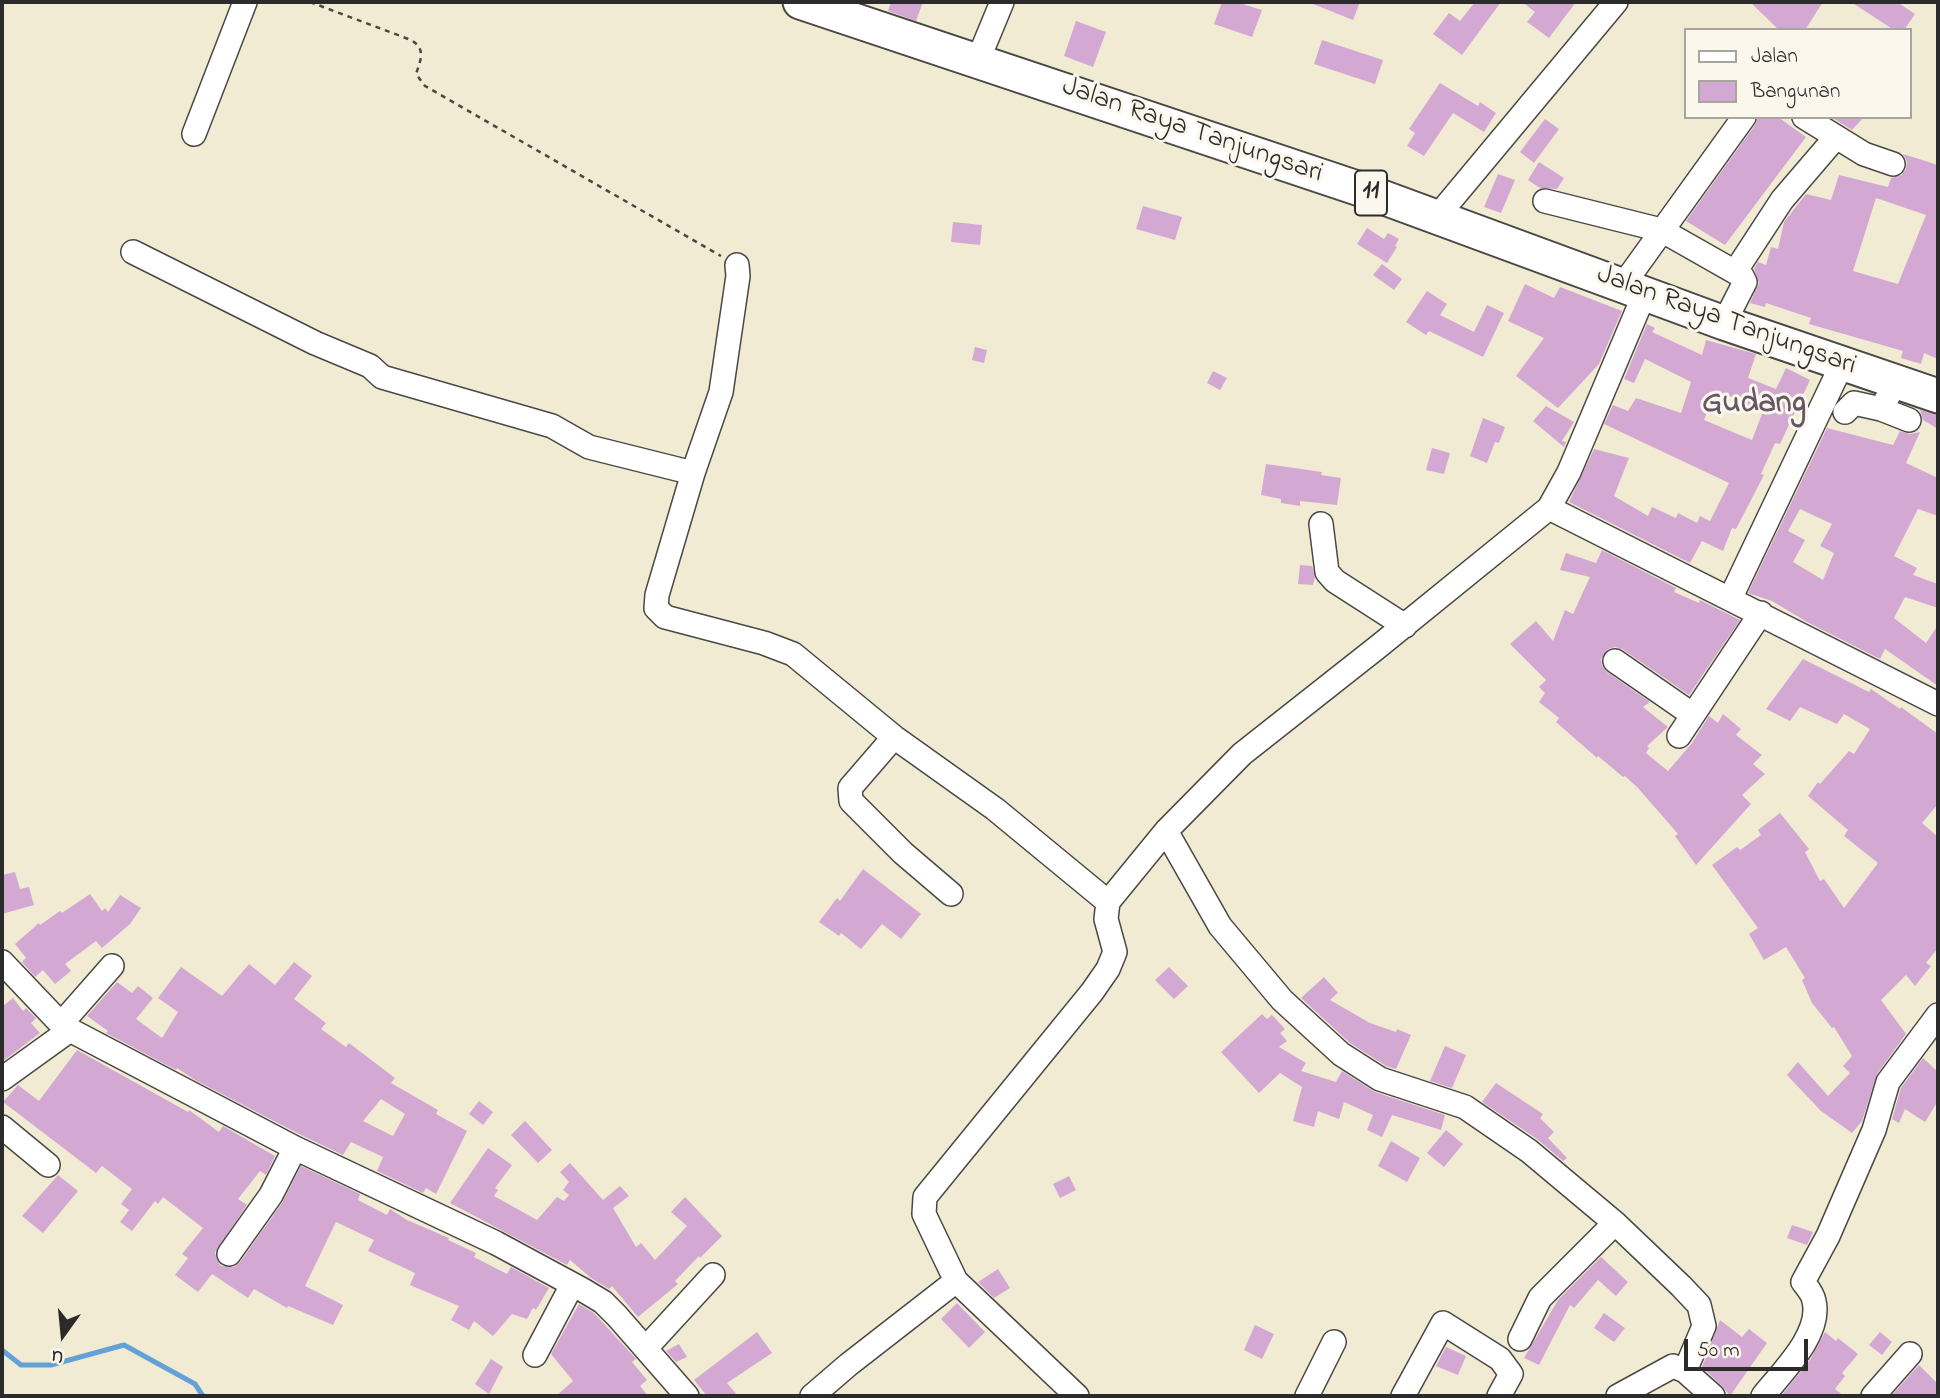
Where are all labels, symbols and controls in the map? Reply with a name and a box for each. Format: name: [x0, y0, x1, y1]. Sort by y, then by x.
legend: [1685, 28, 1912, 119]
text: Jalan: [1751, 42, 1798, 72]
street label: Jalan Raya Tanjungsari: [1057, 72, 1327, 192]
text: Bangunan: [1751, 77, 1840, 107]
road number: 11: [1355, 170, 1387, 216]
street label: Jalan Raya Tanjungsari: [1592, 259, 1860, 385]
district label: Gudang: [1702, 387, 1806, 425]
north arrow: [28, 1300, 98, 1370]
scale bar: [1688, 1324, 1812, 1368]
text: 50 m: [1697, 1336, 1740, 1366]
text: U: [48, 1341, 67, 1370]

